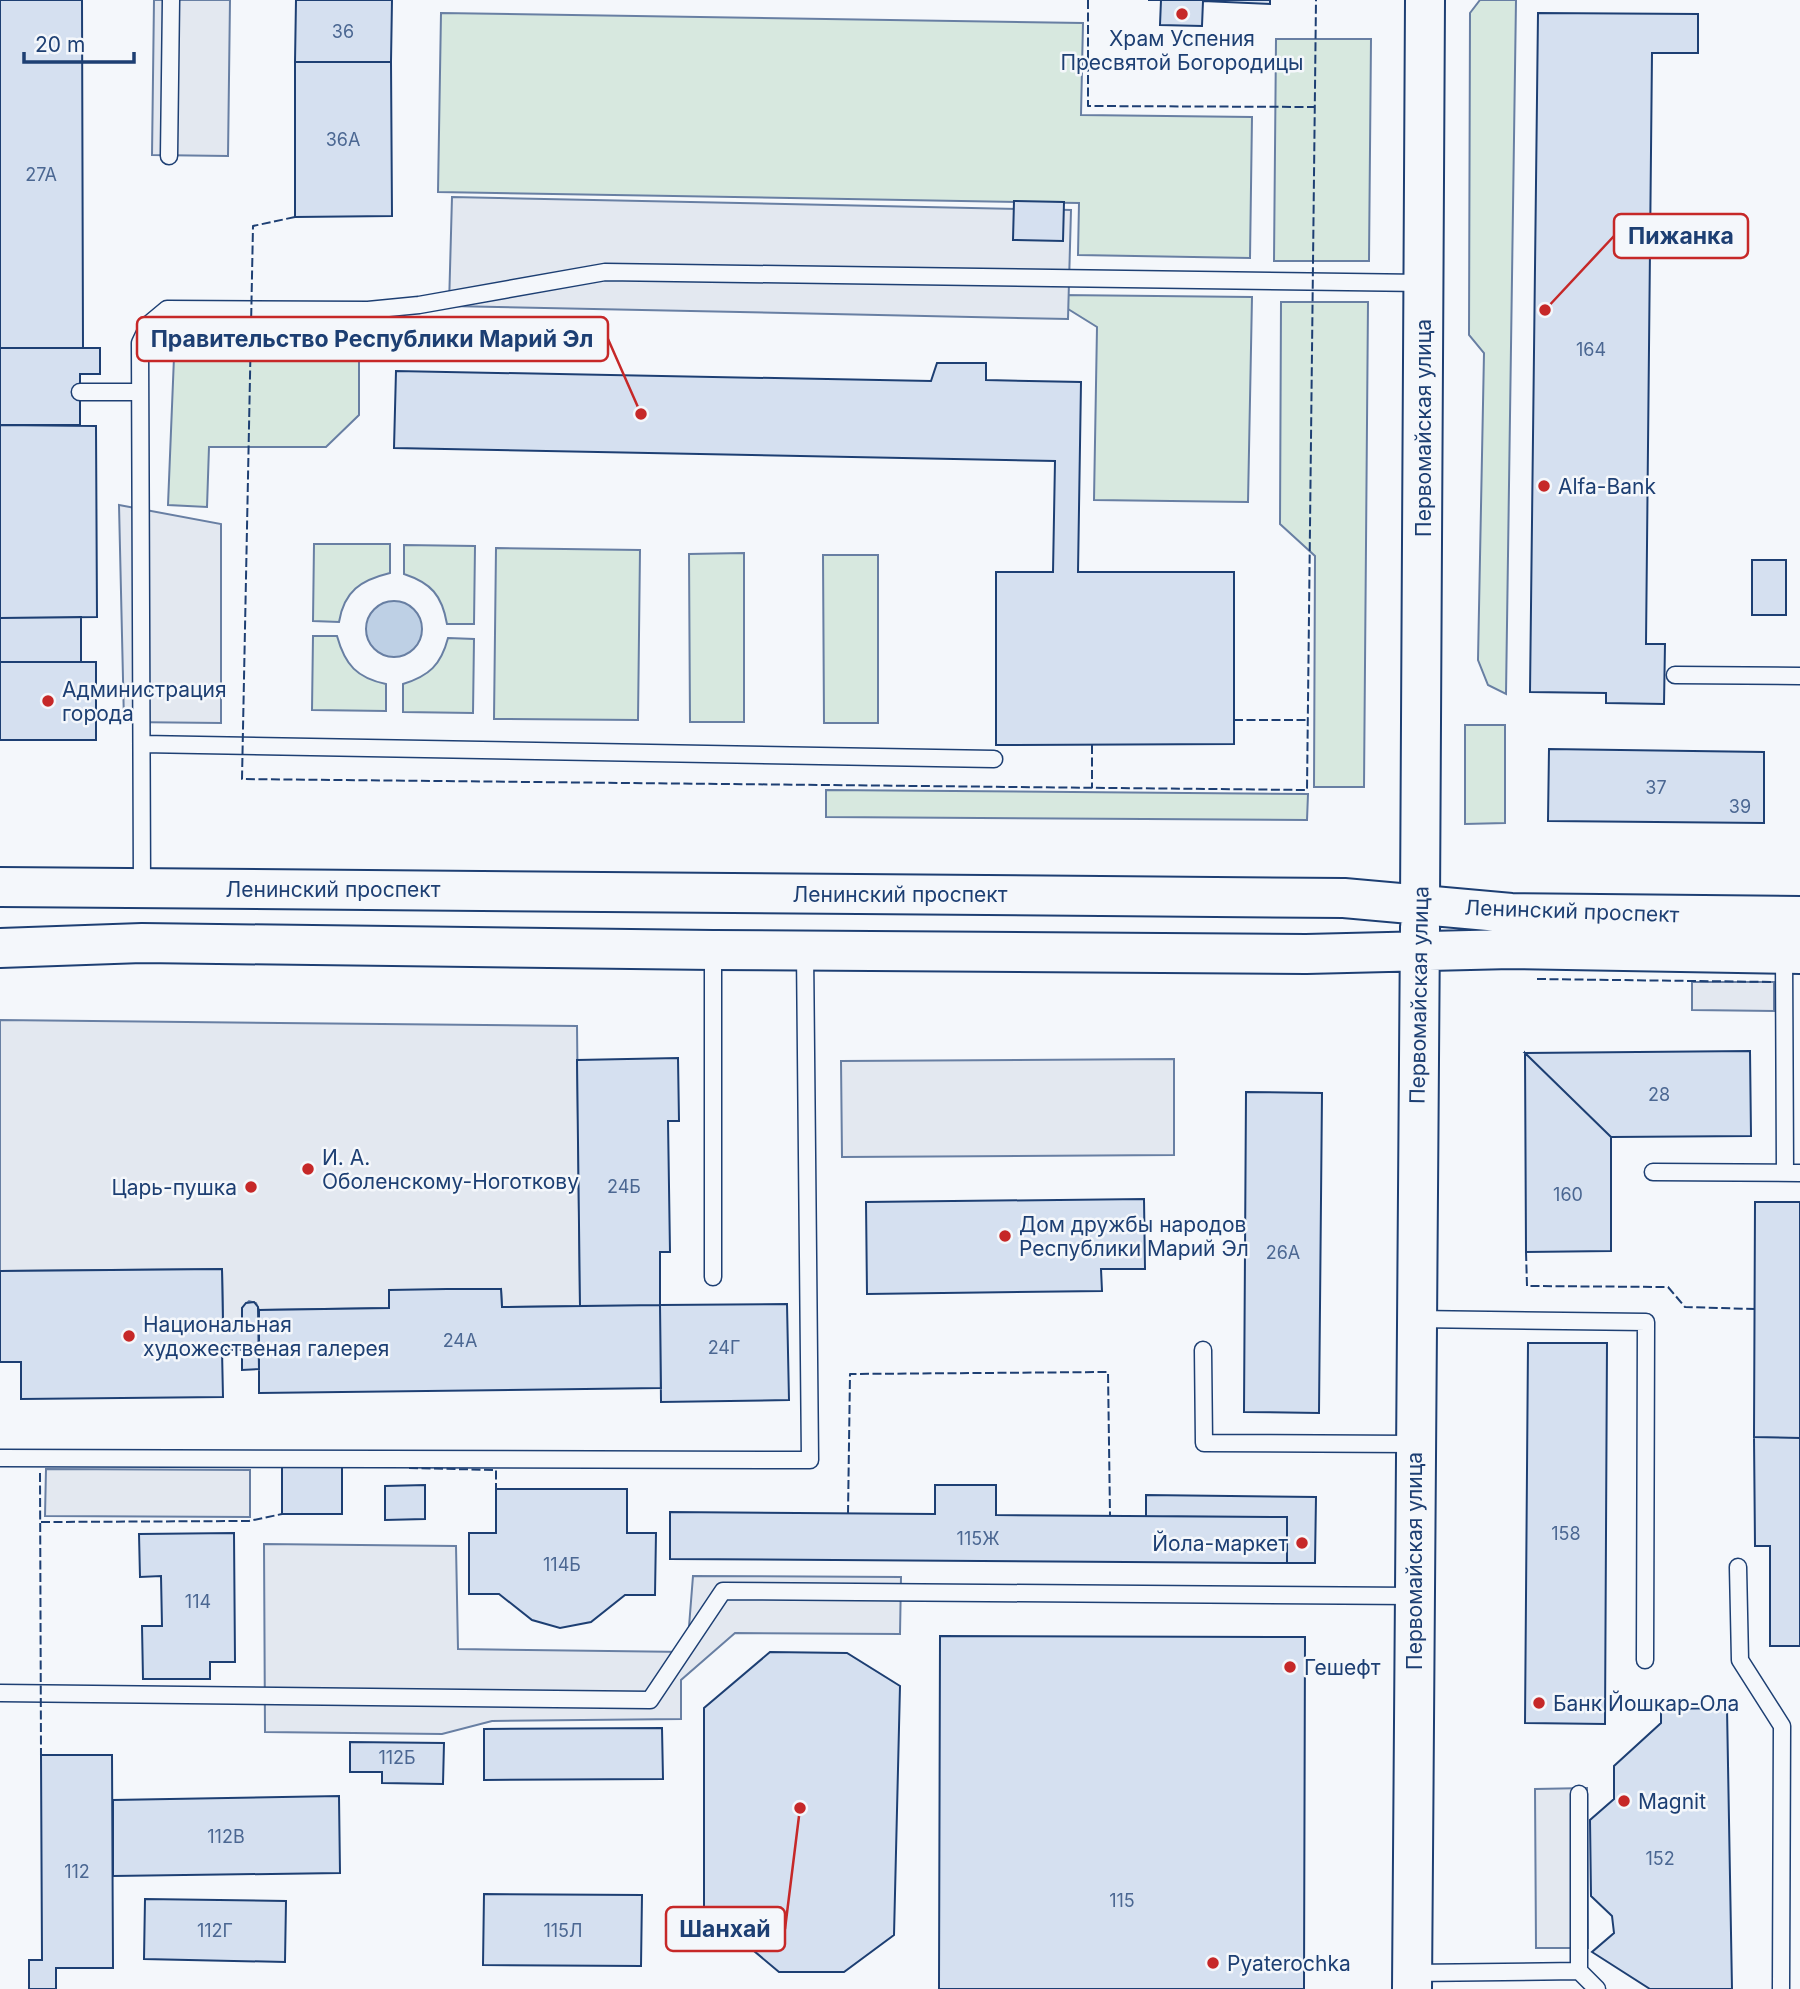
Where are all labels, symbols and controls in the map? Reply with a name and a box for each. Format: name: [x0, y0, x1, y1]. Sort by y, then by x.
marker: Храм Успения Пресвятой Богородицы: [1174, 6, 1190, 22]
scale bar: [24, 21, 135, 65]
house number: 36: [332, 21, 354, 42]
place label: Храм Успения Пресвятой Богородицы: [1060, 26, 1304, 75]
text: 20 m: [35, 32, 85, 57]
house number: 36А: [326, 129, 360, 150]
house number: 27А: [25, 164, 57, 185]
callout: Пижанка: [1614, 214, 1748, 258]
text: Пижанка: [1628, 222, 1734, 250]
callout: Правительство Республики Марий Эл: [137, 317, 608, 361]
street label: Первомайская улица: [1411, 319, 1436, 537]
text: Правительство Республики Марий Эл: [151, 325, 593, 353]
house number: 164: [1576, 339, 1606, 360]
place label: Alfa-Bank: [1558, 474, 1656, 499]
marker: Alfa-Bank: [1536, 478, 1552, 494]
place label: Администрация города: [62, 677, 227, 726]
marker: Администрация города: [40, 693, 56, 709]
house number: 37: [1645, 777, 1667, 798]
house number: 39: [1729, 796, 1751, 817]
street label: Ленинский проспект: [226, 877, 441, 902]
street label: Ленинский проспект: [793, 882, 1008, 907]
street label: Первомайская улица: [1405, 886, 1433, 1104]
street label: Ленинский проспект: [1464, 895, 1680, 927]
house number: 28: [1648, 1084, 1670, 1105]
place label: И. А. Оболенскому-Ноготкову: [322, 1145, 579, 1194]
marker: И. А. Оболенскому-Ноготкову: [300, 1161, 316, 1177]
place label: Царь-пушка: [112, 1175, 237, 1200]
house number: 24Б: [607, 1176, 641, 1197]
marker: Царь-пушка: [243, 1179, 259, 1195]
house number: 160: [1553, 1184, 1583, 1205]
place label: Дом дружбы народов Республики Марий Эл: [1019, 1212, 1249, 1261]
marker: Дом дружбы народов Республики Марий Эл: [997, 1228, 1013, 1244]
house number: 26А: [1266, 1242, 1300, 1263]
place label: Национальная художественая галерея: [143, 1312, 389, 1361]
marker: Национальная художественая галерея: [121, 1328, 137, 1344]
house number: 24А: [443, 1330, 477, 1351]
house number: 24Г: [708, 1337, 740, 1358]
street label: Первомайская улица: [1402, 1452, 1427, 1670]
house number: 158: [1551, 1523, 1581, 1544]
house number: 115Ж: [957, 1528, 999, 1549]
place label: Йола-маркет: [1152, 1530, 1288, 1556]
marker: Йола-маркет: [1294, 1535, 1310, 1551]
house number: 114Б: [543, 1554, 581, 1575]
house number: 114: [185, 1591, 211, 1612]
place label: Гешефт: [1304, 1655, 1381, 1680]
marker: Гешефт: [1282, 1659, 1298, 1675]
place label: Банк Йошкар-Ола: [1553, 1690, 1739, 1716]
marker: Банк Йошкар-Ола: [1531, 1695, 1547, 1711]
house number: 112Б: [378, 1747, 416, 1768]
place label: Magnit: [1638, 1789, 1706, 1814]
marker: Magnit: [1616, 1793, 1632, 1809]
house number: 112В: [207, 1826, 245, 1847]
house number: 152: [1645, 1848, 1675, 1869]
house number: 112: [64, 1861, 90, 1882]
house number: 115: [1109, 1890, 1135, 1911]
callout: Шанхай: [666, 1907, 785, 1951]
text: Шанхай: [679, 1915, 771, 1943]
house number: 112Г: [197, 1920, 233, 1941]
house number: 115Л: [543, 1920, 583, 1941]
place label: Pyaterochka: [1227, 1951, 1351, 1976]
marker: Pyaterochka: [1205, 1955, 1221, 1971]

